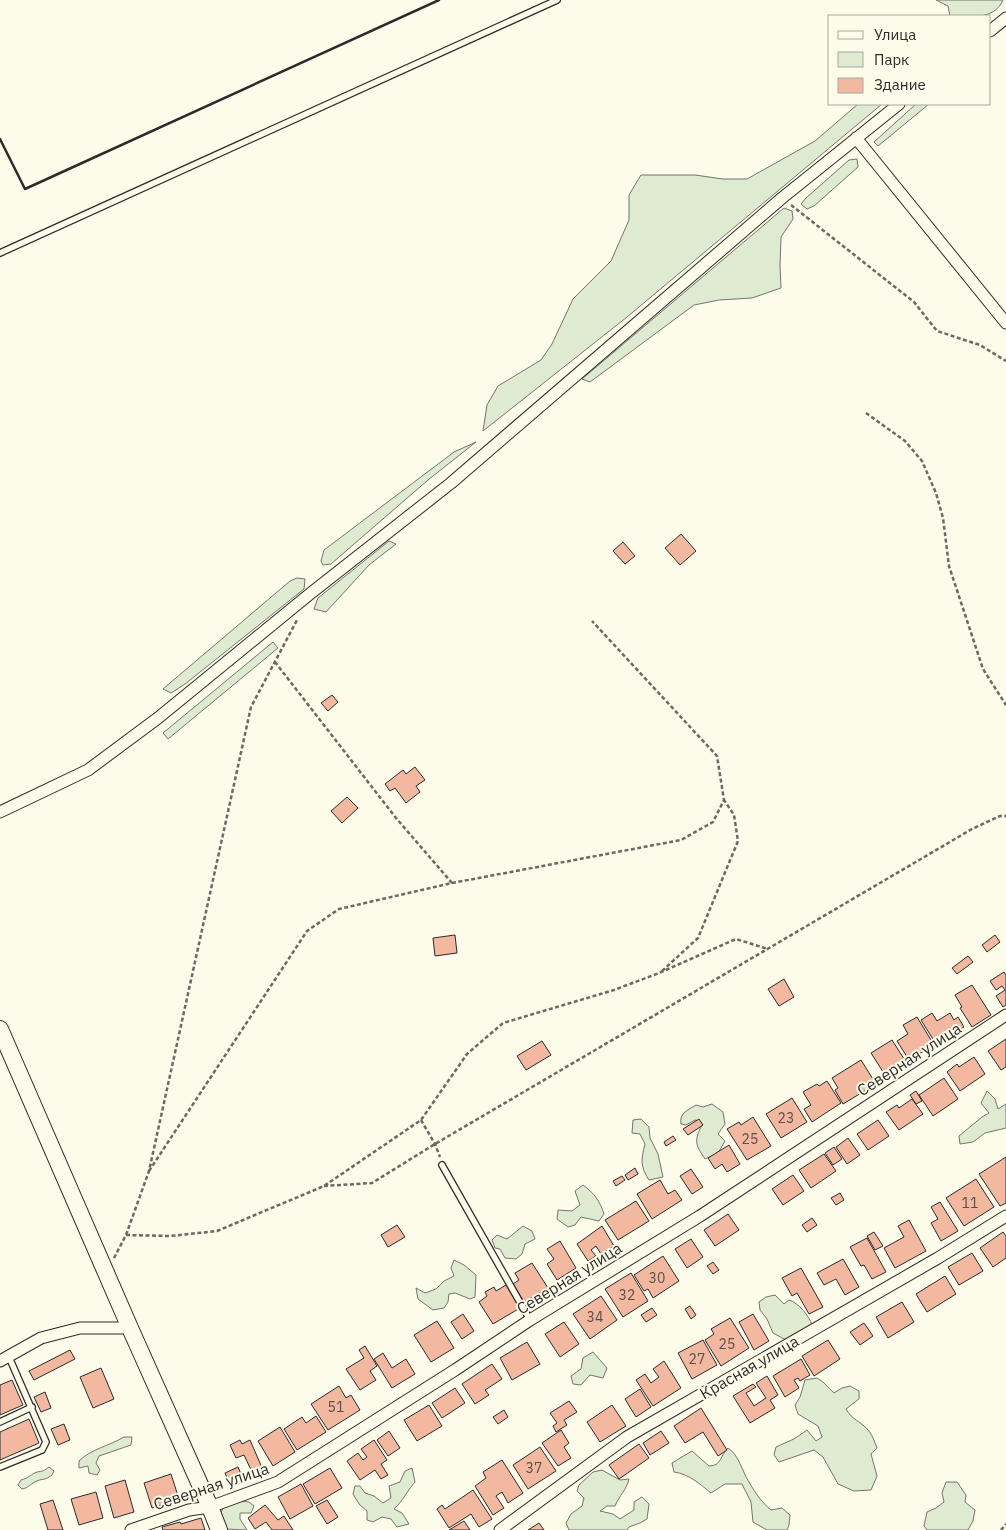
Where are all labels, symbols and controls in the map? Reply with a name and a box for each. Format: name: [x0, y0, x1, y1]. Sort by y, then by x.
legend: [828, 15, 991, 105]
text: Улица: [874, 25, 916, 44]
text: Парк: [874, 50, 909, 69]
text: Здание: [874, 75, 926, 94]
street label: Северная улица: [853, 1018, 965, 1100]
house number: 23: [778, 1109, 794, 1127]
house number: 25: [742, 1130, 758, 1148]
house number: 11: [962, 1194, 978, 1212]
street label: Северная улица: [513, 1237, 626, 1318]
house number: 30: [649, 1269, 665, 1287]
house number: 32: [619, 1286, 635, 1304]
house number: 34: [587, 1308, 603, 1326]
street label: Красная улица: [696, 1330, 802, 1403]
house number: 25: [719, 1335, 735, 1353]
house number: 27: [689, 1350, 705, 1368]
house number: 51: [328, 1398, 344, 1416]
street label: Северная улица: [151, 1458, 272, 1514]
house number: 37: [526, 1459, 542, 1477]

